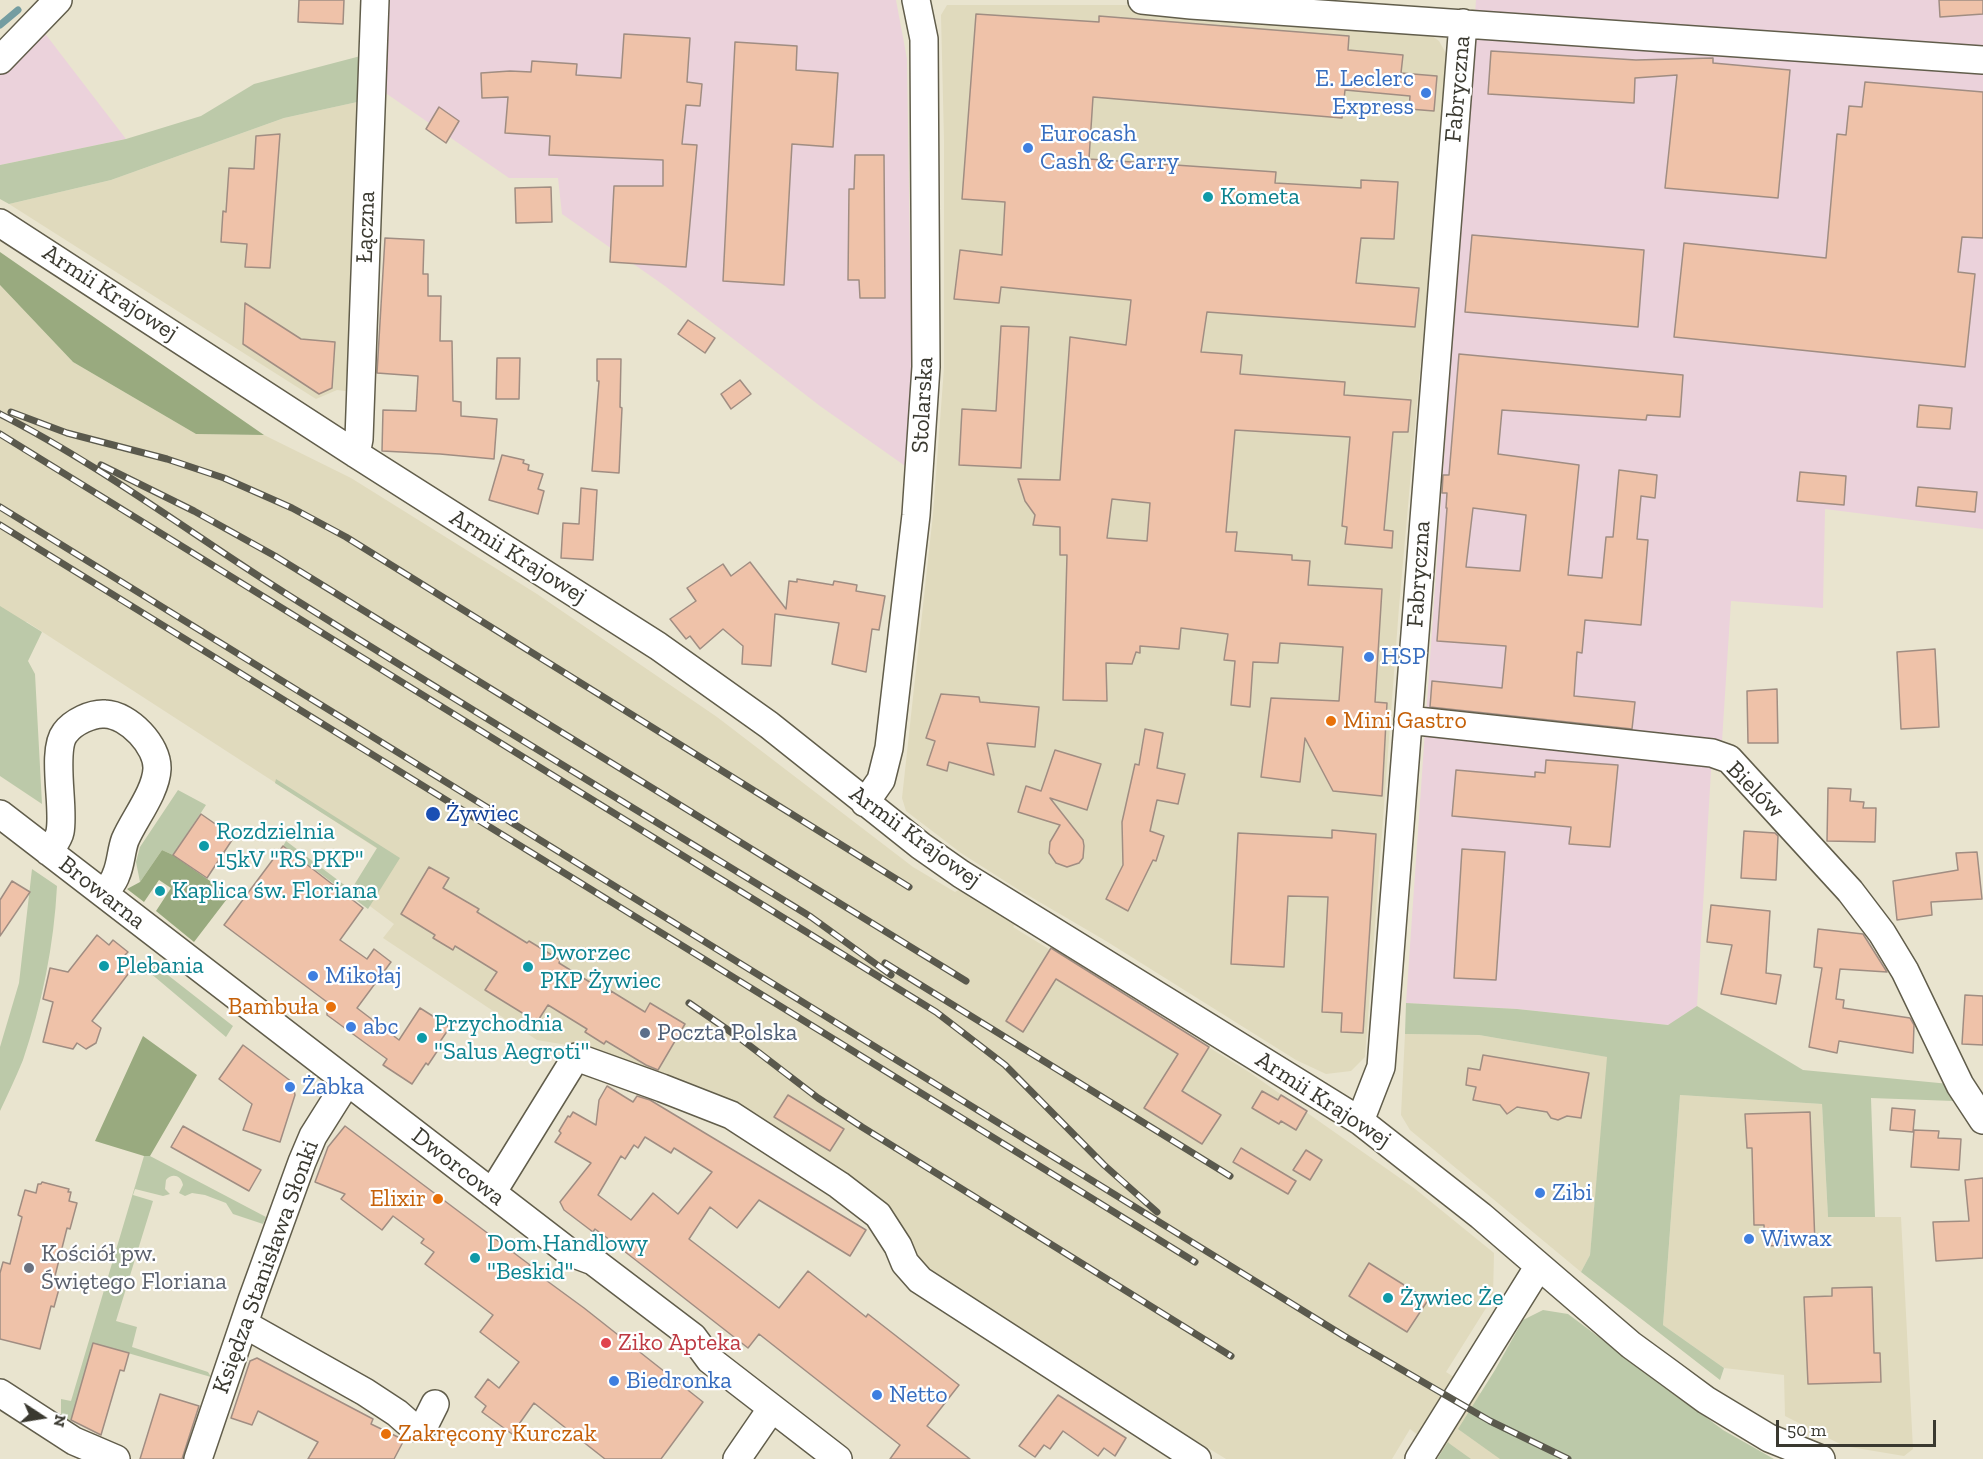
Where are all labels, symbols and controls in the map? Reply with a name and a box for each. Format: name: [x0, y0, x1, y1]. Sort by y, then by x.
street label: Fabryczna: [1439, 34, 1477, 144]
place label: E. Leclerc Express: [1315, 65, 1414, 121]
marker: E. Leclerc Express: [1419, 86, 1433, 100]
place label: Eurocash Cash & Carry: [1040, 120, 1179, 176]
marker: Eurocash Cash & Carry: [1021, 141, 1035, 155]
place label: Kometa: [1220, 183, 1300, 211]
street label: Łączna: [350, 190, 382, 264]
marker: Kometa: [1201, 190, 1215, 204]
street label: Armii Krajowej: [37, 238, 183, 348]
street label: Stolarska: [906, 356, 940, 454]
street label: Armii Krajowej: [444, 503, 592, 611]
street label: Fabryczna: [1401, 520, 1437, 628]
place label: HSP: [1381, 643, 1426, 671]
marker: HSP: [1362, 650, 1376, 664]
place label: Mini Gastro: [1343, 707, 1467, 735]
marker: Mini Gastro: [1324, 714, 1338, 728]
street label: Bielów: [1720, 755, 1790, 825]
street label: Armii Krajowej: [843, 780, 987, 894]
place label: Żywiec: [446, 800, 519, 828]
marker: Żywiec: [424, 805, 442, 823]
place label: Rozdzielnia 15kV "RS PKP": [216, 818, 364, 874]
marker: Rozdzielnia 15kV "RS PKP": [197, 839, 211, 853]
street label: Browarna: [53, 850, 151, 936]
place label: Kaplica św. Floriana: [172, 877, 378, 905]
marker: Kaplica św. Floriana: [153, 884, 167, 898]
place label: Dworzec PKP Żywiec: [540, 939, 661, 995]
place label: Plebania: [116, 952, 204, 980]
marker: Plebania: [97, 959, 111, 973]
marker: Dworzec PKP Żywiec: [521, 960, 535, 974]
place label: Mikołaj: [325, 962, 401, 990]
marker: Mikołaj: [306, 969, 320, 983]
place label: Bambuła: [228, 993, 319, 1021]
marker: Bambuła: [324, 1000, 338, 1014]
place label: Przychodnia "Salus Aegroti": [434, 1010, 589, 1066]
place label: abc: [363, 1013, 398, 1041]
place label: Poczta Polska: [657, 1019, 797, 1047]
marker: abc: [344, 1020, 358, 1034]
marker: Poczta Polska: [638, 1026, 652, 1040]
marker: Przychodnia "Salus Aegroti": [415, 1031, 429, 1045]
street label: Armii Krajowej: [1250, 1045, 1396, 1155]
place label: Żabka: [302, 1073, 364, 1101]
marker: Żabka: [283, 1080, 297, 1094]
street label: Dworcowa: [406, 1122, 510, 1212]
street label: Księdza Stanisława Słonki: [207, 1137, 325, 1397]
place label: Zibi: [1552, 1179, 1592, 1207]
place label: Elixir: [370, 1185, 426, 1213]
marker: Zibi: [1533, 1186, 1547, 1200]
marker: Elixir: [431, 1192, 445, 1206]
place label: Wiwax: [1761, 1225, 1832, 1253]
place label: Dom Handlowy "Beskid": [487, 1230, 648, 1286]
marker: Wiwax: [1742, 1232, 1756, 1246]
place label: Kościół pw. Świętego Floriana: [41, 1240, 227, 1296]
marker: Dom Handlowy "Beskid": [468, 1251, 482, 1265]
marker: Kościół pw. Świętego Floriana: [22, 1261, 36, 1275]
place label: Żywiec Że: [1400, 1284, 1503, 1312]
marker: Żywiec Że: [1381, 1291, 1395, 1305]
place label: Ziko Apteka: [618, 1329, 741, 1357]
marker: Ziko Apteka: [599, 1336, 613, 1350]
place label: Biedronka: [626, 1367, 732, 1395]
marker: Biedronka: [607, 1374, 621, 1388]
place label: Netto: [889, 1381, 948, 1409]
north arrow: [12, 1387, 72, 1447]
marker: Netto: [870, 1388, 884, 1402]
scale bar: [1779, 1408, 1940, 1446]
text: N: [50, 1413, 71, 1429]
text: 50 m: [1787, 1419, 1826, 1441]
place label: Zakręcony Kurczak: [398, 1420, 597, 1448]
marker: Zakręcony Kurczak: [379, 1427, 393, 1441]

